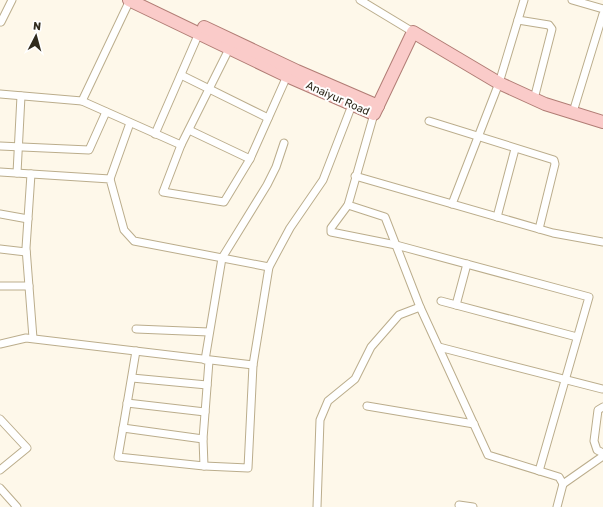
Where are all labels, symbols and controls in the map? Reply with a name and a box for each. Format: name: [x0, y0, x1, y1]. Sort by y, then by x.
north arrow: [16, 16, 56, 56]
text: N: [32, 20, 42, 33]
street label: Anaiyur Road: [304, 79, 372, 118]

